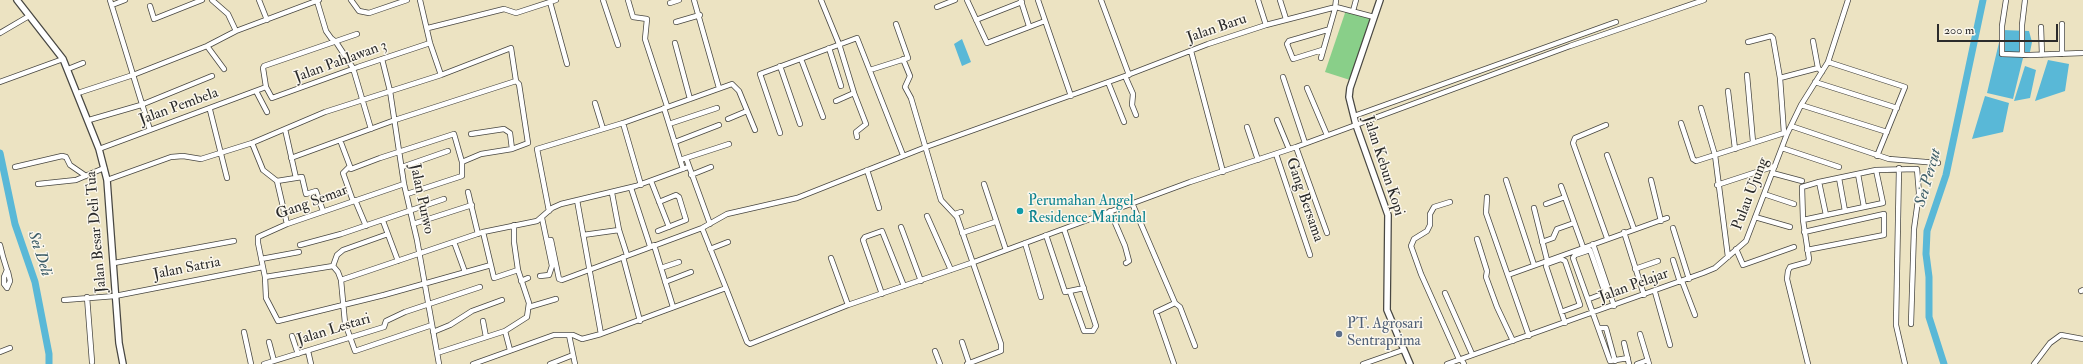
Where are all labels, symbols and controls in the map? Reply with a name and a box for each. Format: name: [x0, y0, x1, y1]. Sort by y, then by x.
street label: Jalan Baru: [1185, 10, 1249, 48]
scale bar: [1939, 16, 2060, 42]
text: 200 m: [1944, 23, 1974, 38]
street label: Jalan Pahlawan 3: [292, 37, 390, 87]
street label: Jalan Pembela: [137, 84, 221, 130]
street label: Jalan Kebun Kopi: [1358, 114, 1408, 218]
water label: Sei Percut: [1912, 147, 1946, 209]
street label: Pulau Ujung: [1729, 155, 1773, 233]
street label: Gang Bersama: [1281, 156, 1327, 244]
street label: Jalan Purwo: [405, 162, 437, 236]
street label: Jalan Besar Deli Tua: [83, 170, 111, 294]
street label: Gang Semar: [274, 182, 350, 224]
place label: Perumahan Angel Residence Marindal: [1028, 193, 1146, 228]
marker: Perumahan Angel Residence Marindal: [1015, 206, 1025, 216]
water label: Sei Deli: [23, 229, 55, 279]
street label: Jalan Satria: [152, 254, 222, 284]
street label: Jalan Pelajar: [1597, 265, 1671, 307]
street label: Jalan Lestari: [295, 310, 373, 350]
place label: PT. Agrosari Sentraprima: [1347, 316, 1423, 351]
marker: PT. Agrosari Sentraprima: [1334, 329, 1344, 339]

